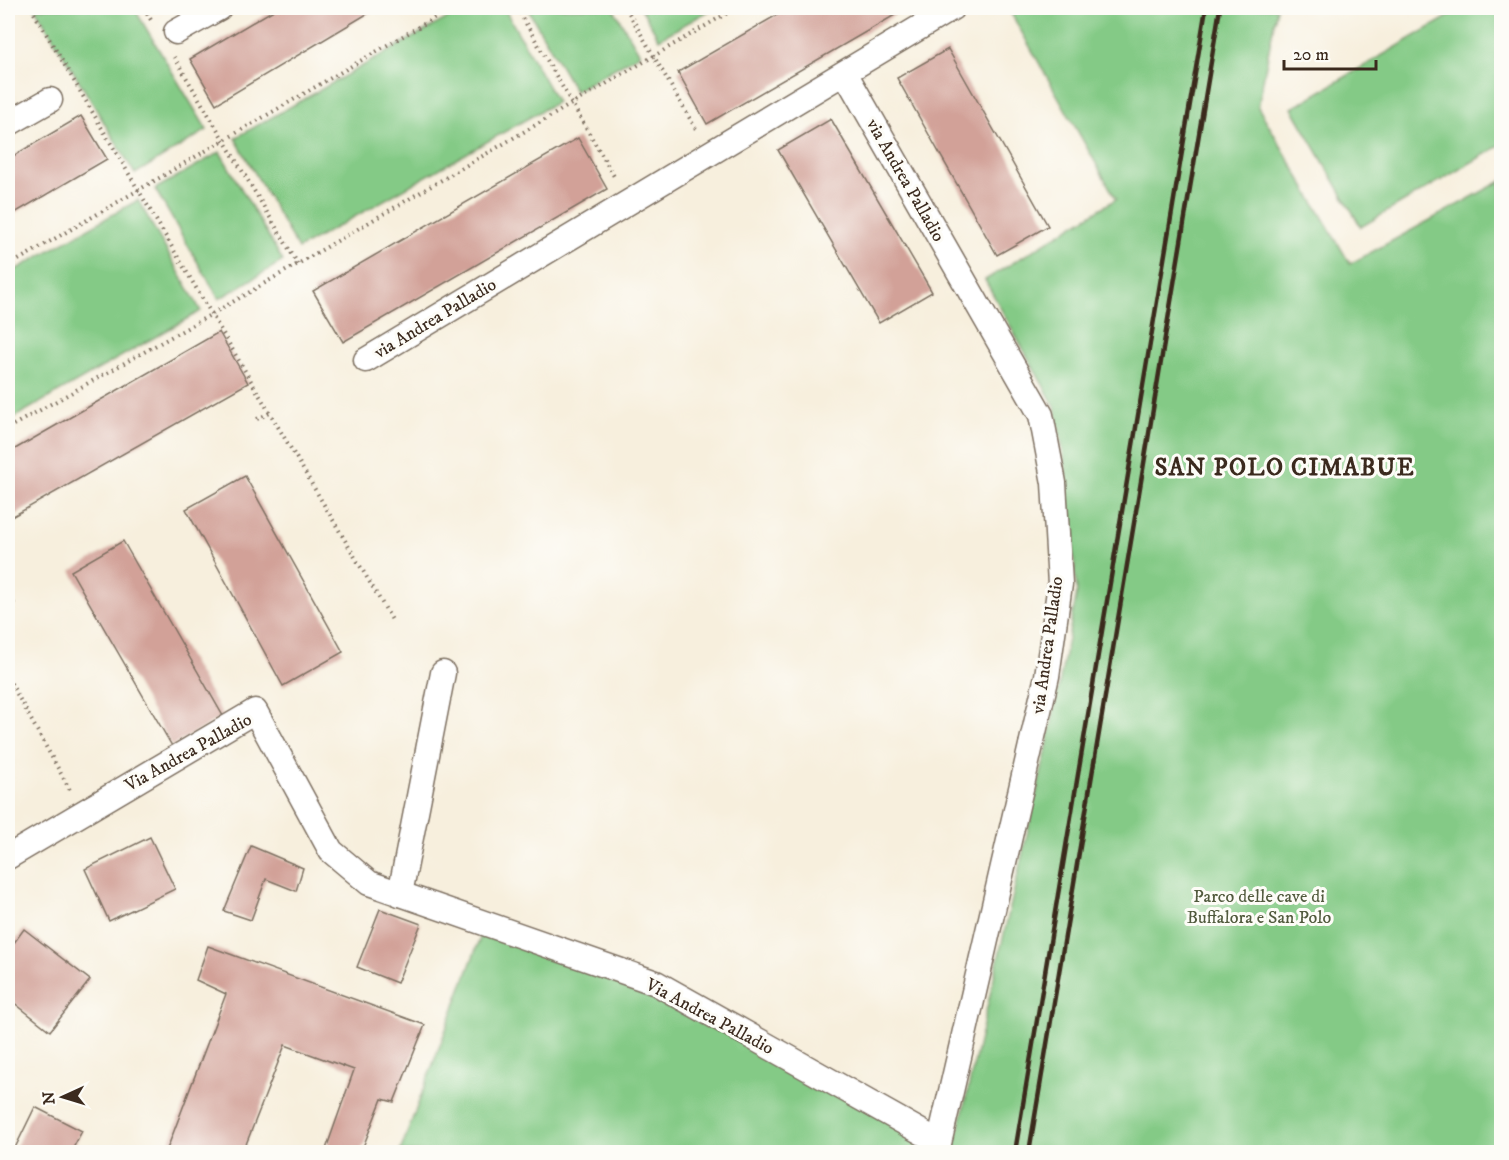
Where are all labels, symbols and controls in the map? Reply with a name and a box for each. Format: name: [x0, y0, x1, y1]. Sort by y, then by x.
scale bar: [1284, 33, 1376, 71]
text: 20 m: [1293, 44, 1329, 66]
street label: via Andrea Palladio: [860, 114, 949, 246]
street label: via Andrea Palladio: [370, 274, 501, 364]
district label: SAN POLO CIMABUE: [1155, 453, 1415, 483]
street label: via Andrea Palladio: [1027, 575, 1069, 716]
street label: Via Andrea Palladio: [120, 709, 256, 797]
park label: Parco delle cave di Buffalora e San Polo: [1187, 886, 1332, 929]
street label: Via Andrea Palladio: [641, 973, 778, 1060]
north arrow: [33, 1067, 93, 1127]
text: N: [39, 1091, 59, 1105]

